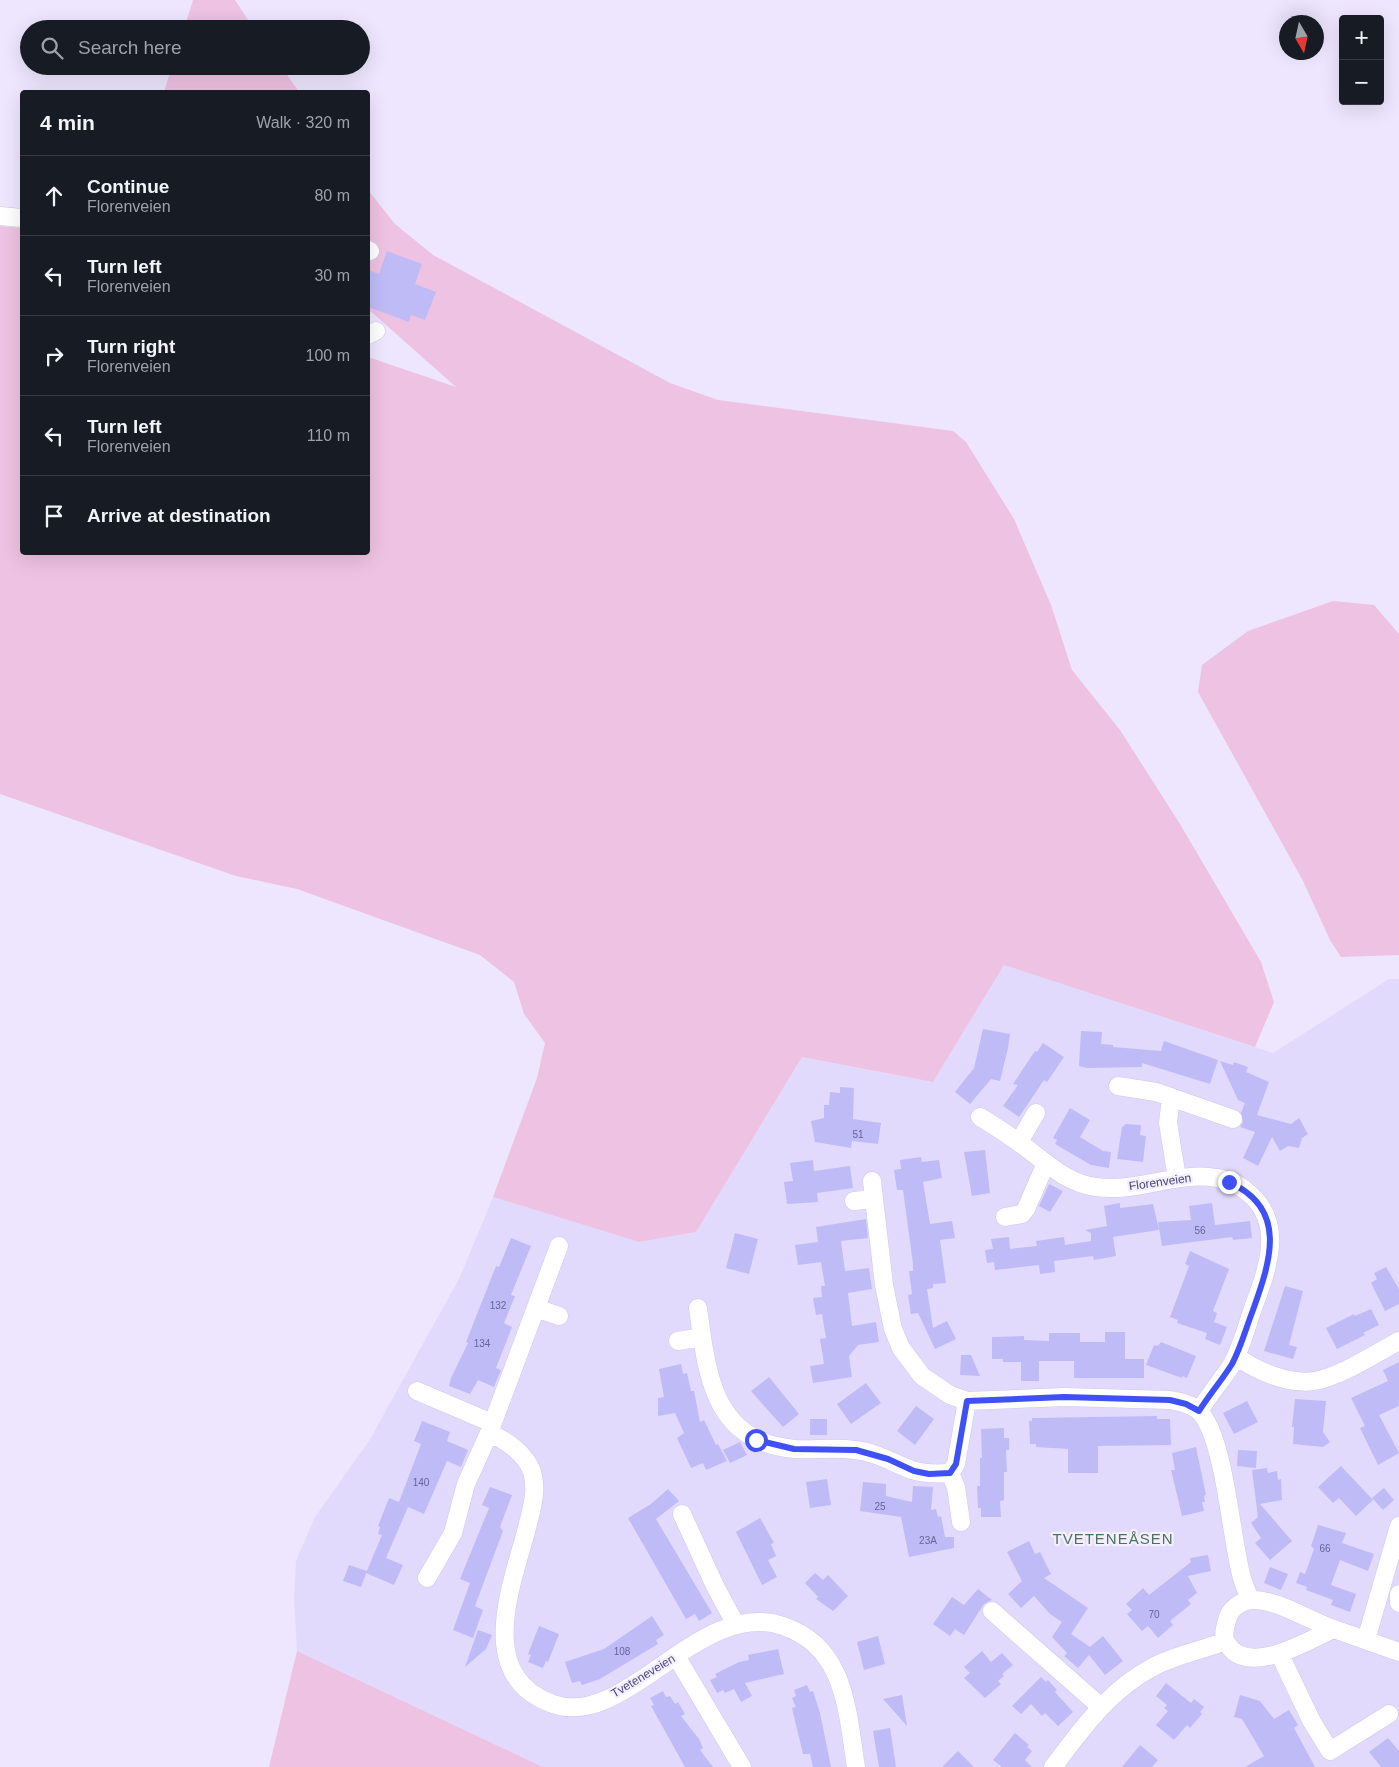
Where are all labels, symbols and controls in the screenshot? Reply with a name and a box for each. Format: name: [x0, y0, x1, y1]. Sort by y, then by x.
north arrow: [1279, 15, 1324, 60]
map controls: [1339, 15, 1384, 105]
button: +: [1339, 15, 1384, 60]
search box: [20, 20, 370, 75]
icon: search: [38, 34, 66, 62]
text: Search here: [78, 37, 182, 58]
button: −: [1339, 60, 1384, 105]
text: 4 min: [40, 111, 95, 134]
text: Walk · 320 m: [256, 114, 350, 131]
text: Continue: [87, 176, 169, 197]
icon: ahead: [40, 182, 68, 210]
text: 80 m: [314, 187, 350, 204]
text: Florenveien: [87, 198, 171, 215]
text: Turn left: [87, 256, 162, 277]
icon: left: [40, 262, 68, 290]
text: 30 m: [314, 267, 350, 284]
text: Florenveien: [87, 278, 171, 295]
text: Turn right: [87, 336, 175, 357]
icon: right: [40, 342, 68, 370]
text: 100 m: [306, 347, 350, 364]
text: Florenveien: [87, 358, 171, 375]
text: Turn left: [87, 416, 162, 437]
icon: left: [40, 422, 68, 450]
text: 110 m: [307, 427, 350, 444]
text: Florenveien: [87, 438, 171, 455]
icon: arrive: [40, 502, 68, 530]
text: Arrive at destination: [87, 505, 271, 526]
house number: 51: [852, 1129, 864, 1140]
street label: Florenveien: [1128, 1171, 1192, 1193]
route end: [1218, 1171, 1241, 1194]
house number: 56: [1194, 1225, 1206, 1236]
house number: 132: [490, 1300, 507, 1311]
house number: 134: [474, 1338, 491, 1349]
route start: [745, 1429, 768, 1452]
house number: 140: [413, 1477, 430, 1488]
house number: 25: [874, 1501, 886, 1512]
district label: TVETENEÅSEN: [1052, 1530, 1174, 1547]
house number: 23A: [919, 1535, 937, 1546]
house number: 66: [1319, 1543, 1331, 1554]
house number: 70: [1148, 1609, 1160, 1620]
house number: 108: [614, 1646, 631, 1657]
street label: Tveteneveien: [609, 1651, 677, 1701]

